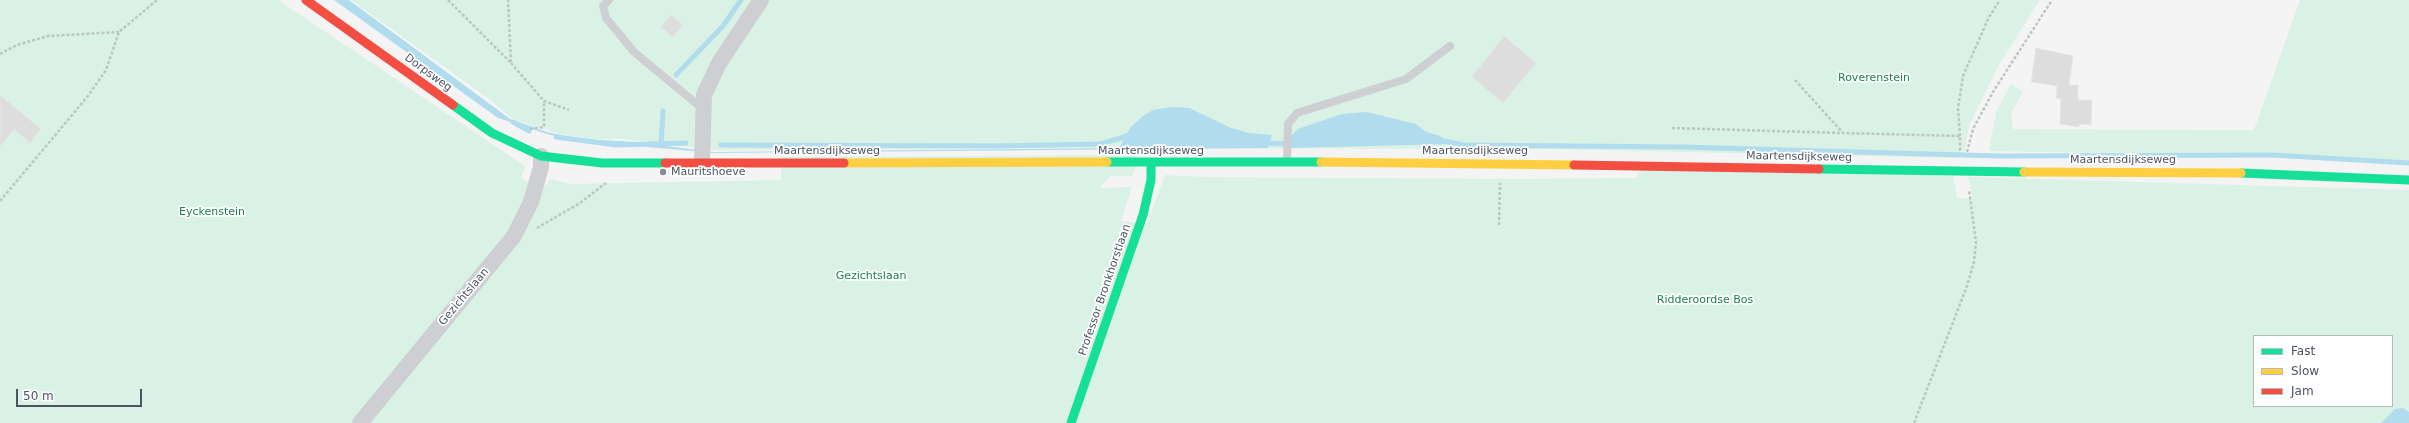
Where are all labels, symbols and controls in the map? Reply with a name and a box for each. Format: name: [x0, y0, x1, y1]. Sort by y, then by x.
street label: Dorpsweg: [402, 51, 454, 95]
park label: Roverenstein: [1838, 71, 1910, 85]
street label: Maartensdijkseweg: [774, 144, 880, 158]
street label: Maartensdijkseweg: [1098, 144, 1204, 158]
street label: Maartensdijkseweg: [1422, 144, 1528, 158]
street label: Maartensdijkseweg: [1746, 149, 1852, 165]
street label: Maartensdijkseweg: [2070, 153, 2176, 167]
place label: Mauritshoeve: [671, 165, 746, 179]
marker: Mauritshoeve: [658, 167, 668, 177]
park label: Eyckenstein: [179, 205, 245, 219]
street label: Professor Bronkhorstlaan: [1076, 223, 1134, 357]
street label: Gezichtslaan: [436, 266, 492, 328]
park label: Gezichtslaan: [836, 269, 906, 283]
park label: Ridderoordse Bos: [1657, 293, 1753, 307]
legend: [2253, 335, 2393, 407]
text: Fast: [2291, 344, 2315, 358]
text: Slow: [2291, 364, 2319, 378]
scale bar: [18, 381, 144, 407]
text: Jam: [2291, 384, 2314, 398]
text: 50 m: [23, 389, 54, 403]

